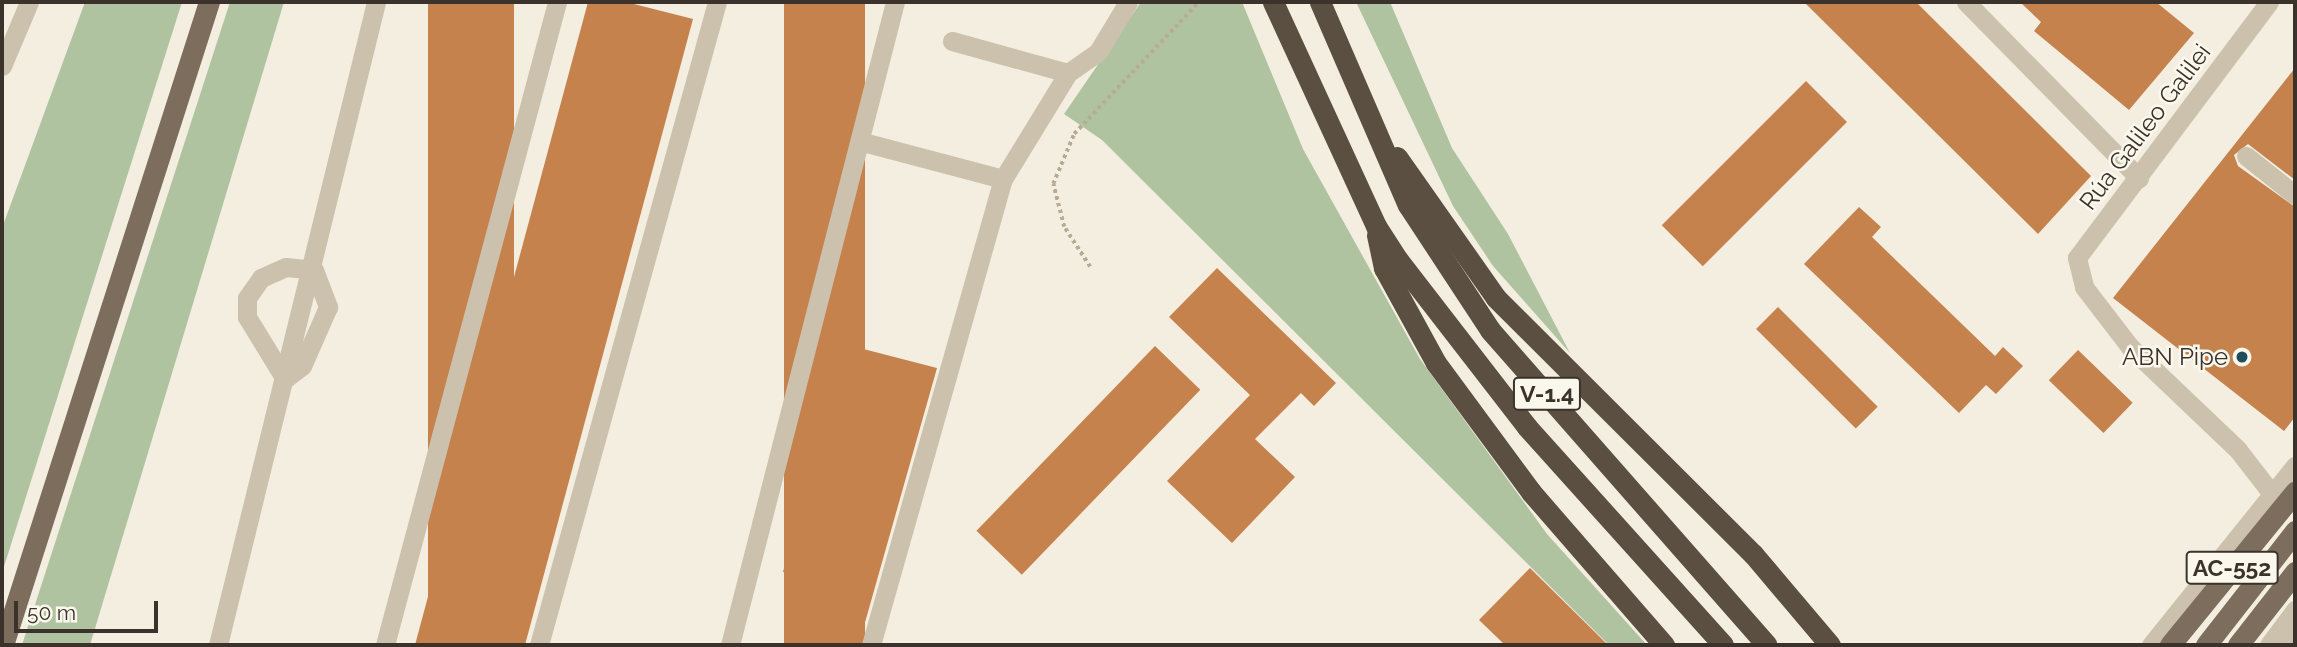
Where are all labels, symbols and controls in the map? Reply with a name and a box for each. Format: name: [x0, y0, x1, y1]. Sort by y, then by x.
street label: Rúa Galileo Galilei: [2073, 39, 2217, 215]
place label: ABN Pipe: [2122, 343, 2228, 371]
marker: ABN Pipe: [2234, 349, 2250, 365]
road number: V-1.4: [1512, 374, 1582, 414]
road number: AC-552: [2185, 548, 2279, 588]
scale bar: [18, 588, 161, 632]
text: 50 m: [27, 600, 76, 625]

